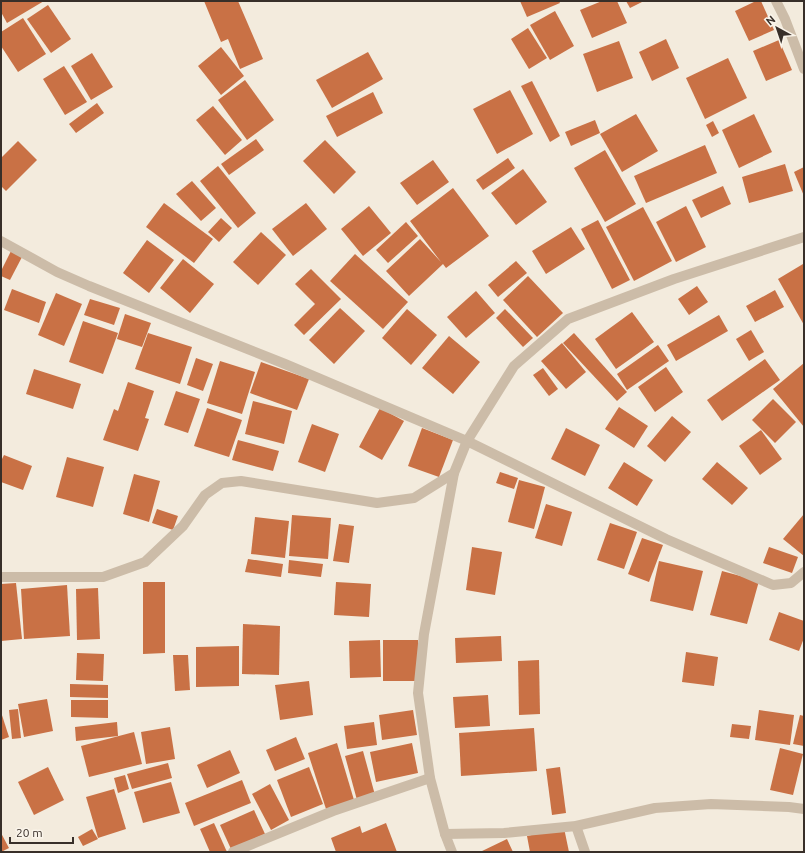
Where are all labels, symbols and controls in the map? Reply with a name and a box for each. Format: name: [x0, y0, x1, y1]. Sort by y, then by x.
north arrow: [757, 8, 797, 48]
text: N: [764, 13, 778, 28]
scale bar: [10, 819, 73, 845]
text: 20 m: [16, 826, 43, 839]

